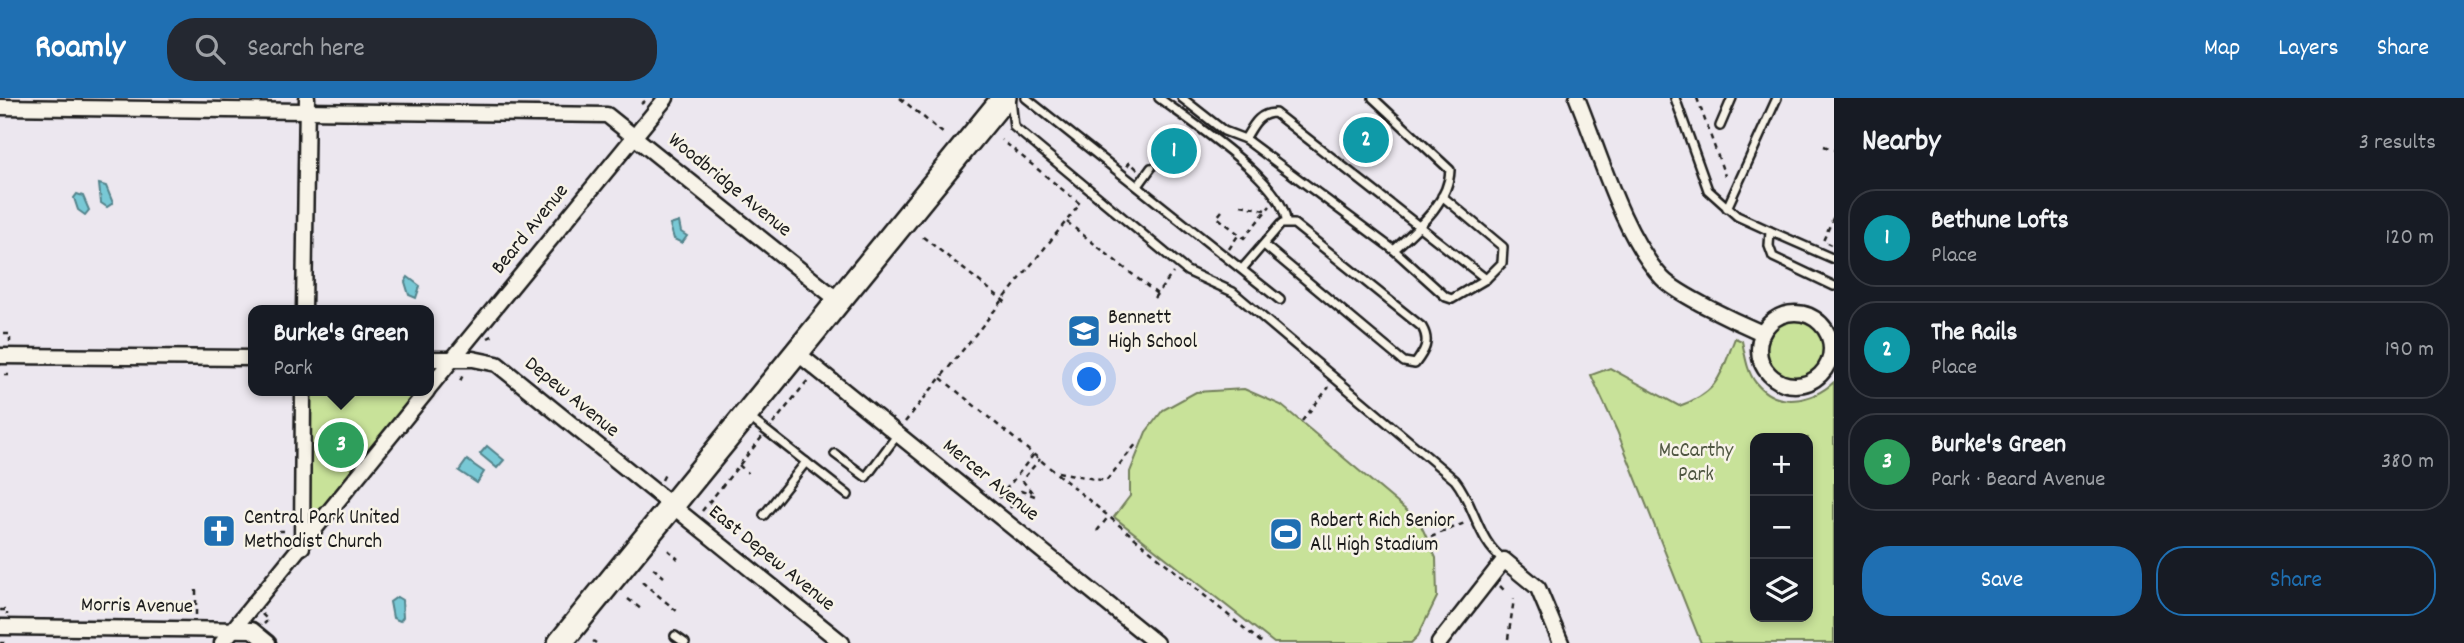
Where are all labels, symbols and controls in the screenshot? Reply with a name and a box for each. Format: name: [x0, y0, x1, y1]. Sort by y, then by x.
search box: [167, 18, 657, 81]
text: Roamly: [35, 26, 125, 73]
icon: search: [191, 30, 229, 68]
text: Search here: [247, 31, 365, 68]
text: Map: [2204, 32, 2240, 66]
text: Layers: [2278, 32, 2339, 66]
text: Share: [2377, 32, 2429, 66]
pin: 2: [1343, 114, 1389, 166]
text: Nearby: [1862, 122, 1940, 165]
pin: 1: [1151, 125, 1197, 177]
street label: Woodbridge Avenue: [661, 127, 797, 245]
text: 3 results: [2359, 127, 2436, 160]
street label: Beard Avenue: [485, 178, 577, 282]
text: Bethune Lofts: [1931, 203, 2069, 240]
text: 1: [1884, 222, 1890, 255]
text: 120 m: [2385, 222, 2434, 255]
text: Place: [1931, 240, 1977, 273]
place label: Bennett High School: [1108, 304, 1197, 358]
popup: [248, 305, 434, 396]
school or university icon: Bennett High School: [1065, 312, 1103, 350]
text: The Rails: [1931, 315, 2017, 352]
text: Burke's Green: [274, 316, 408, 353]
text: 2: [1882, 334, 1892, 367]
text: 190 m: [2385, 334, 2434, 367]
street label: Depew Avenue: [517, 350, 625, 446]
text: Place: [1931, 352, 1977, 385]
text: Park: [274, 353, 313, 386]
your location: [1072, 362, 1106, 396]
pin: 3: [318, 419, 364, 471]
text: Burke's Green: [1931, 427, 2066, 464]
street label: Mercer Avenue: [935, 433, 1045, 529]
map controls: [1750, 433, 1813, 622]
button: +: [1750, 433, 1813, 496]
park label: McCarthy Park: [1659, 437, 1734, 491]
text: 3: [1882, 446, 1892, 479]
text: 380 m: [2381, 446, 2434, 479]
text: Park · Beard Avenue: [1931, 464, 2105, 497]
button: −: [1750, 496, 1813, 559]
street label: East Depew Avenue: [701, 498, 841, 620]
place label: Central Park United Methodist Church: [244, 504, 400, 558]
place label: Robert Rich Senior All High Stadium: [1310, 507, 1455, 561]
church icon: Central Park United Methodist Church: [200, 512, 238, 550]
sports icon: Robert Rich Senior All High Stadium: [1267, 515, 1305, 553]
button: Save: [1862, 546, 2142, 616]
button: Share: [2156, 546, 2436, 616]
button: layers: [1750, 559, 1813, 622]
street label: Morris Avenue: [81, 591, 193, 623]

